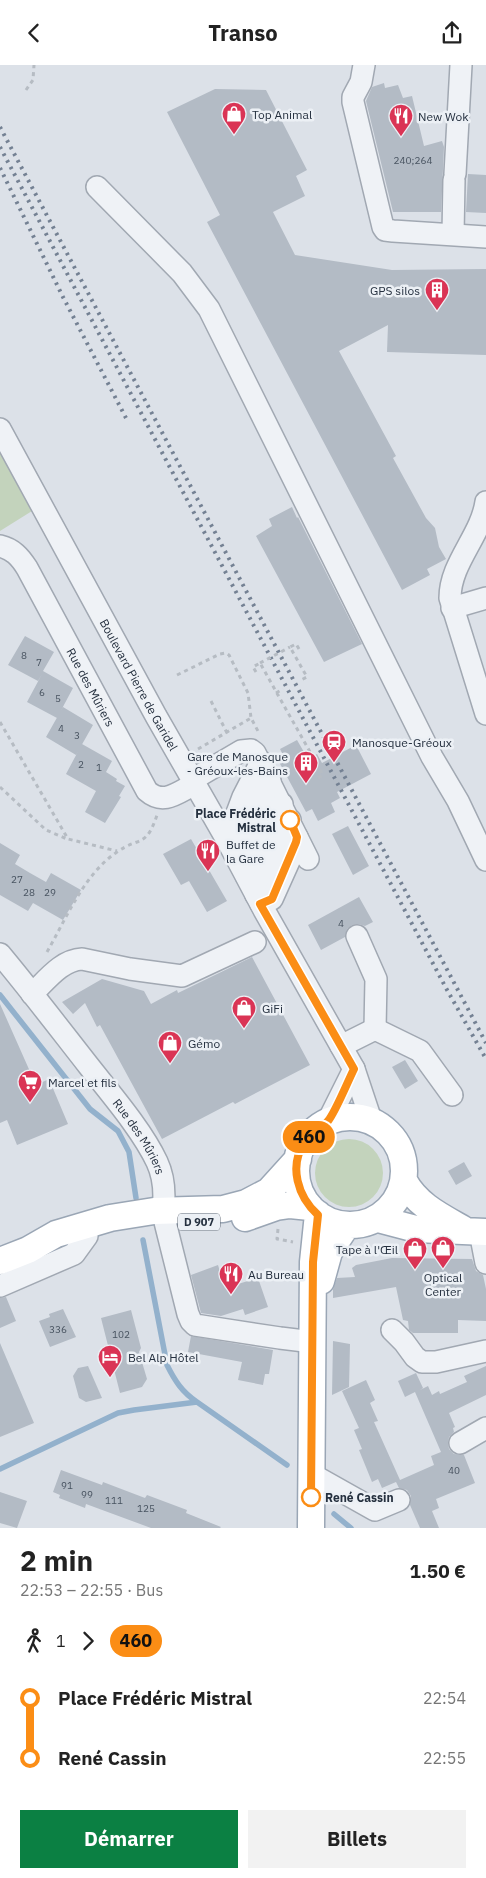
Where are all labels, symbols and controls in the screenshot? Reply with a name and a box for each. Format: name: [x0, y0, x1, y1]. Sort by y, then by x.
text: Transo: [208, 18, 278, 47]
icon: back: [20, 19, 48, 47]
icon: share: [438, 19, 466, 47]
shop icon: Top Animal: [221, 101, 247, 135]
restaurant icon: New Wok: [388, 103, 414, 137]
place label: Top Animal: [252, 107, 312, 122]
place label: New Wok: [418, 109, 469, 124]
house number: 240;264: [394, 154, 432, 167]
building icon: GPS silos: [424, 277, 450, 311]
place label: GPS silos: [370, 283, 420, 298]
street label: Boulevard Pierre de Garidel: [97, 616, 182, 753]
street label: Rue des Mûriers: [64, 645, 118, 729]
house number: 8: [21, 649, 27, 662]
house number: 7: [36, 656, 42, 669]
house number: 6: [39, 686, 45, 699]
house number: 5: [55, 692, 61, 705]
house number: 4: [58, 722, 64, 735]
house number: 3: [74, 729, 80, 742]
station icon: Manosque-Gréoux: [321, 729, 347, 763]
place label: Manosque-Gréoux: [352, 735, 452, 750]
place label: Gare de Manosque - Gréoux-les-Bains: [187, 749, 288, 778]
building icon: Gare de Manosque - Gréoux-les-Bains: [293, 750, 319, 784]
house number: 2: [78, 758, 84, 771]
house number: 1: [96, 761, 102, 774]
place label: Place Frédéric Mistral: [195, 806, 276, 835]
marker: Place Frédéric Mistral: [280, 810, 300, 830]
place label: Buffet de la Gare: [226, 837, 276, 866]
restaurant icon: Buffet de la Gare: [195, 838, 221, 872]
house number: 27: [11, 873, 23, 886]
house number: 28: [23, 886, 35, 899]
house number: 29: [44, 886, 56, 899]
house number: 4: [338, 917, 344, 930]
shop icon: GiFi: [231, 995, 257, 1029]
place label: GiFi: [262, 1001, 283, 1016]
shop icon: Gémo: [157, 1030, 183, 1064]
place label: Gémo: [188, 1036, 220, 1051]
supermarket icon: Marcel et fils: [17, 1069, 43, 1103]
place label: Marcel et fils: [48, 1075, 117, 1090]
street label: Rue des Mûriers: [110, 1095, 169, 1176]
line badge: 460: [280, 1121, 338, 1153]
text: 460: [293, 1125, 325, 1148]
road number: D 907: [178, 1213, 220, 1231]
shop icon: Optical Center: [430, 1235, 456, 1269]
shop icon: Tape à l'Œil: [402, 1236, 428, 1270]
place label: Tape à l'Œil: [336, 1242, 398, 1257]
restaurant icon: Au Bureau: [218, 1261, 244, 1295]
place label: Au Bureau: [248, 1267, 304, 1282]
place label: Optical Center: [424, 1270, 462, 1299]
house number: 336: [49, 1323, 67, 1336]
house number: 102: [112, 1328, 130, 1341]
hotel icon: Bel Alp Hôtel: [97, 1344, 123, 1378]
place label: Bel Alp Hôtel: [128, 1350, 199, 1365]
house number: 40: [448, 1464, 460, 1477]
house number: 91: [61, 1479, 73, 1492]
marker: René Cassin: [301, 1487, 321, 1507]
house number: 99: [81, 1488, 93, 1501]
place label: René Cassin: [325, 1490, 394, 1505]
house number: 111: [105, 1494, 123, 1507]
house number: 125: [137, 1502, 155, 1515]
text: 2 min: [20, 1542, 93, 1579]
text: 1.50 €: [410, 1559, 466, 1583]
text: 22:53 – 22:55 · Bus: [20, 1580, 163, 1600]
icon: walk: [20, 1627, 48, 1655]
icon: forward: [74, 1627, 102, 1655]
text: 460: [120, 1629, 152, 1652]
text: 1: [56, 1631, 66, 1651]
text: Place Frédéric Mistral: [58, 1686, 252, 1710]
text: 22:54: [423, 1688, 466, 1708]
text: René Cassin: [58, 1746, 167, 1770]
text: 22:55: [423, 1748, 466, 1768]
button: Démarrer: [20, 1810, 238, 1868]
button: Billets: [248, 1810, 466, 1868]

